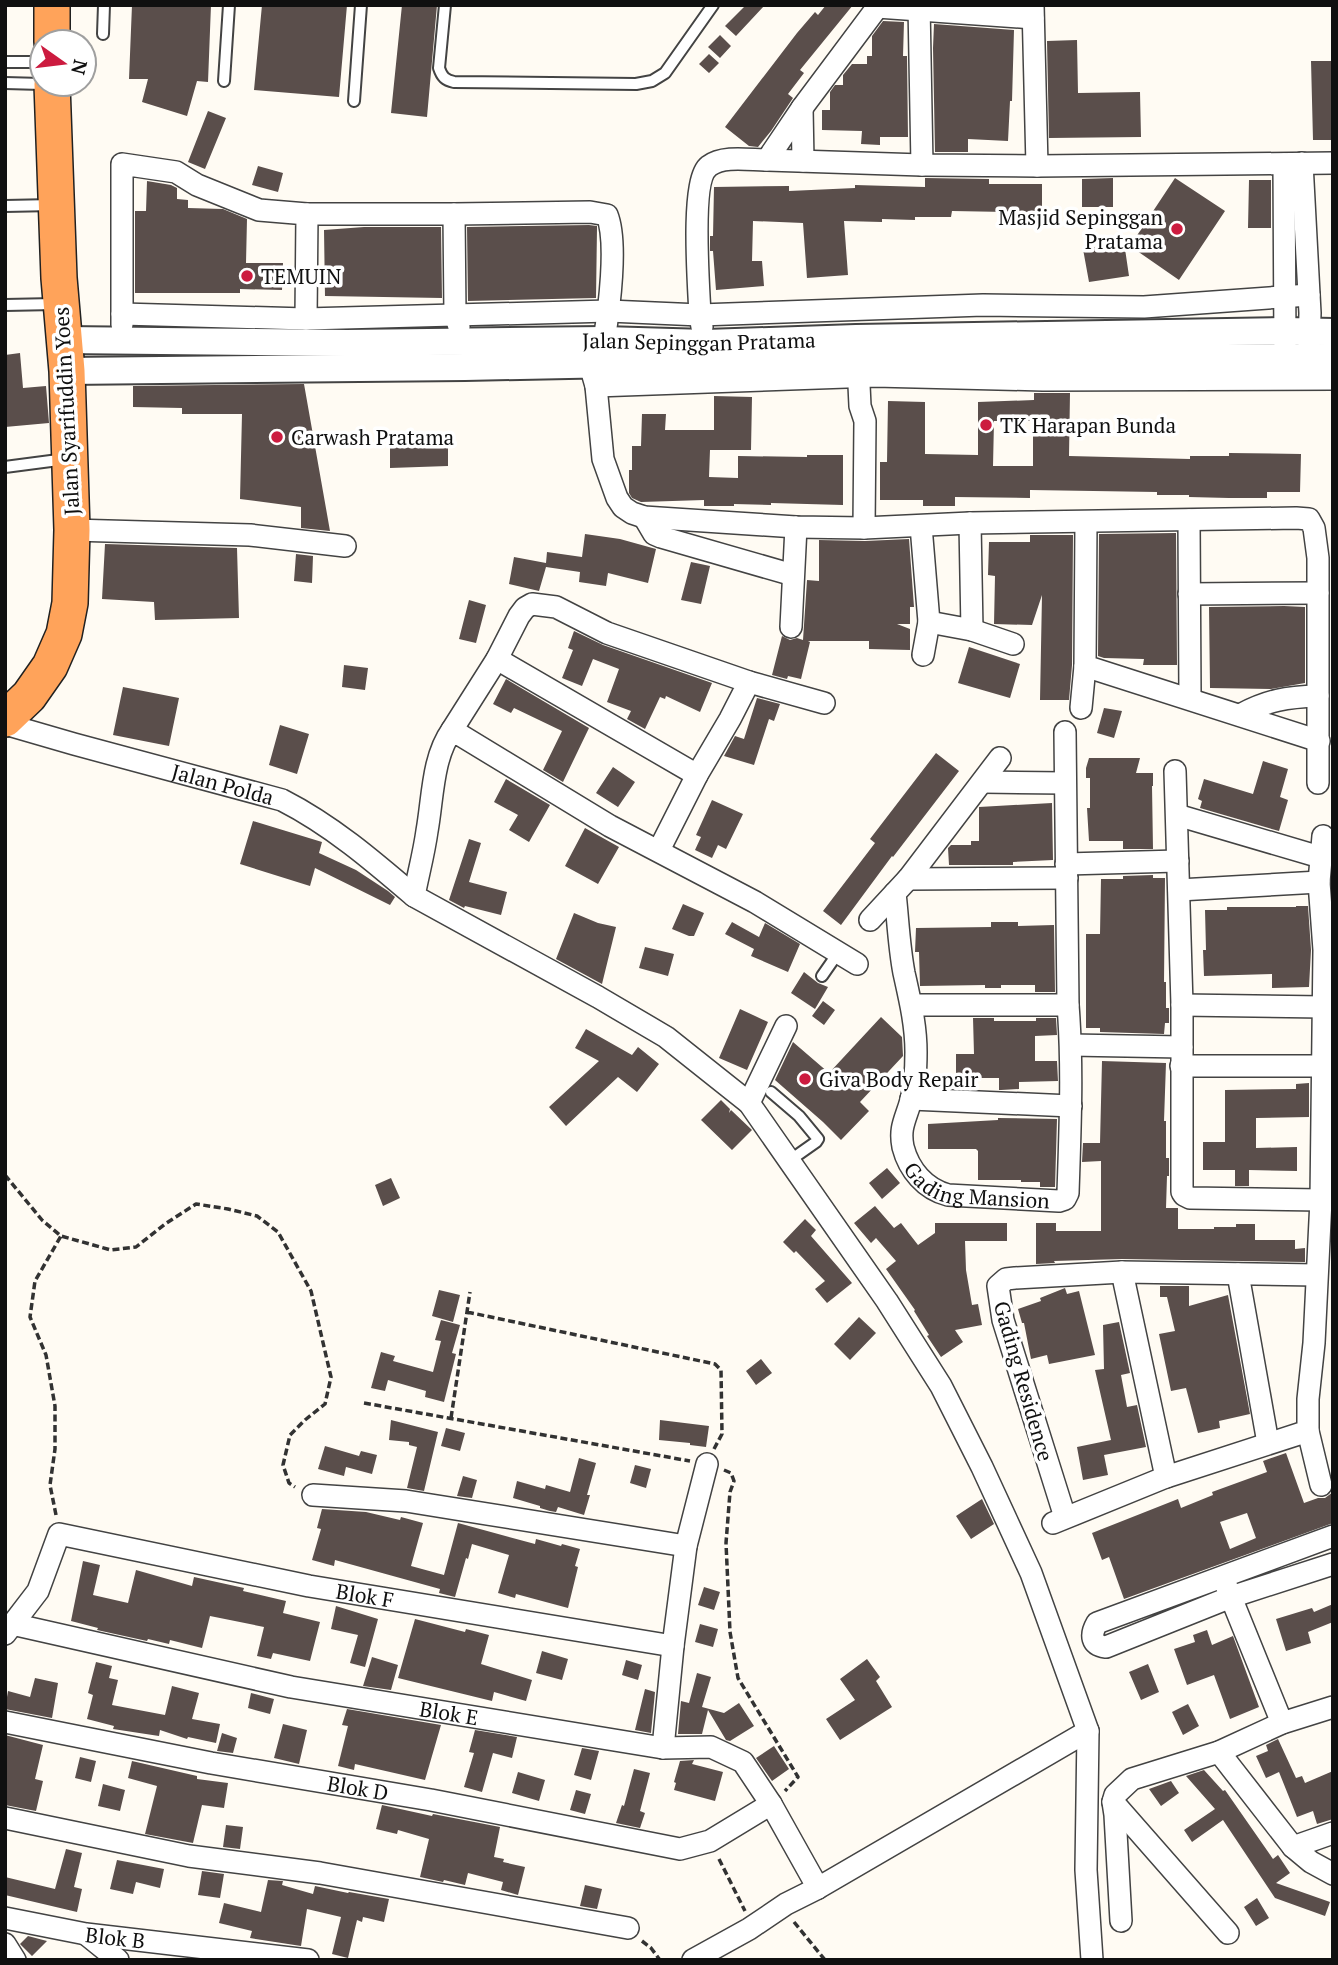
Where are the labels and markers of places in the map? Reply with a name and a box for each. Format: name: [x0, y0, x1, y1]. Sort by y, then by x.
place label: Masjid Sepinggan Pratama: [998, 203, 1164, 255]
marker: Masjid Sepinggan Pratama: [1169, 221, 1185, 237]
place label: TEMUIN: [261, 262, 341, 290]
marker: TEMUIN: [239, 268, 255, 284]
place label: TK Harapan Bunda: [1000, 411, 1176, 439]
marker: TK Harapan Bunda: [978, 417, 994, 433]
place label: Carwash Pratama: [291, 423, 455, 451]
marker: Carwash Pratama: [269, 429, 285, 445]
place label: Giva Body Repair: [819, 1065, 978, 1093]
marker: Giva Body Repair: [797, 1071, 813, 1087]

